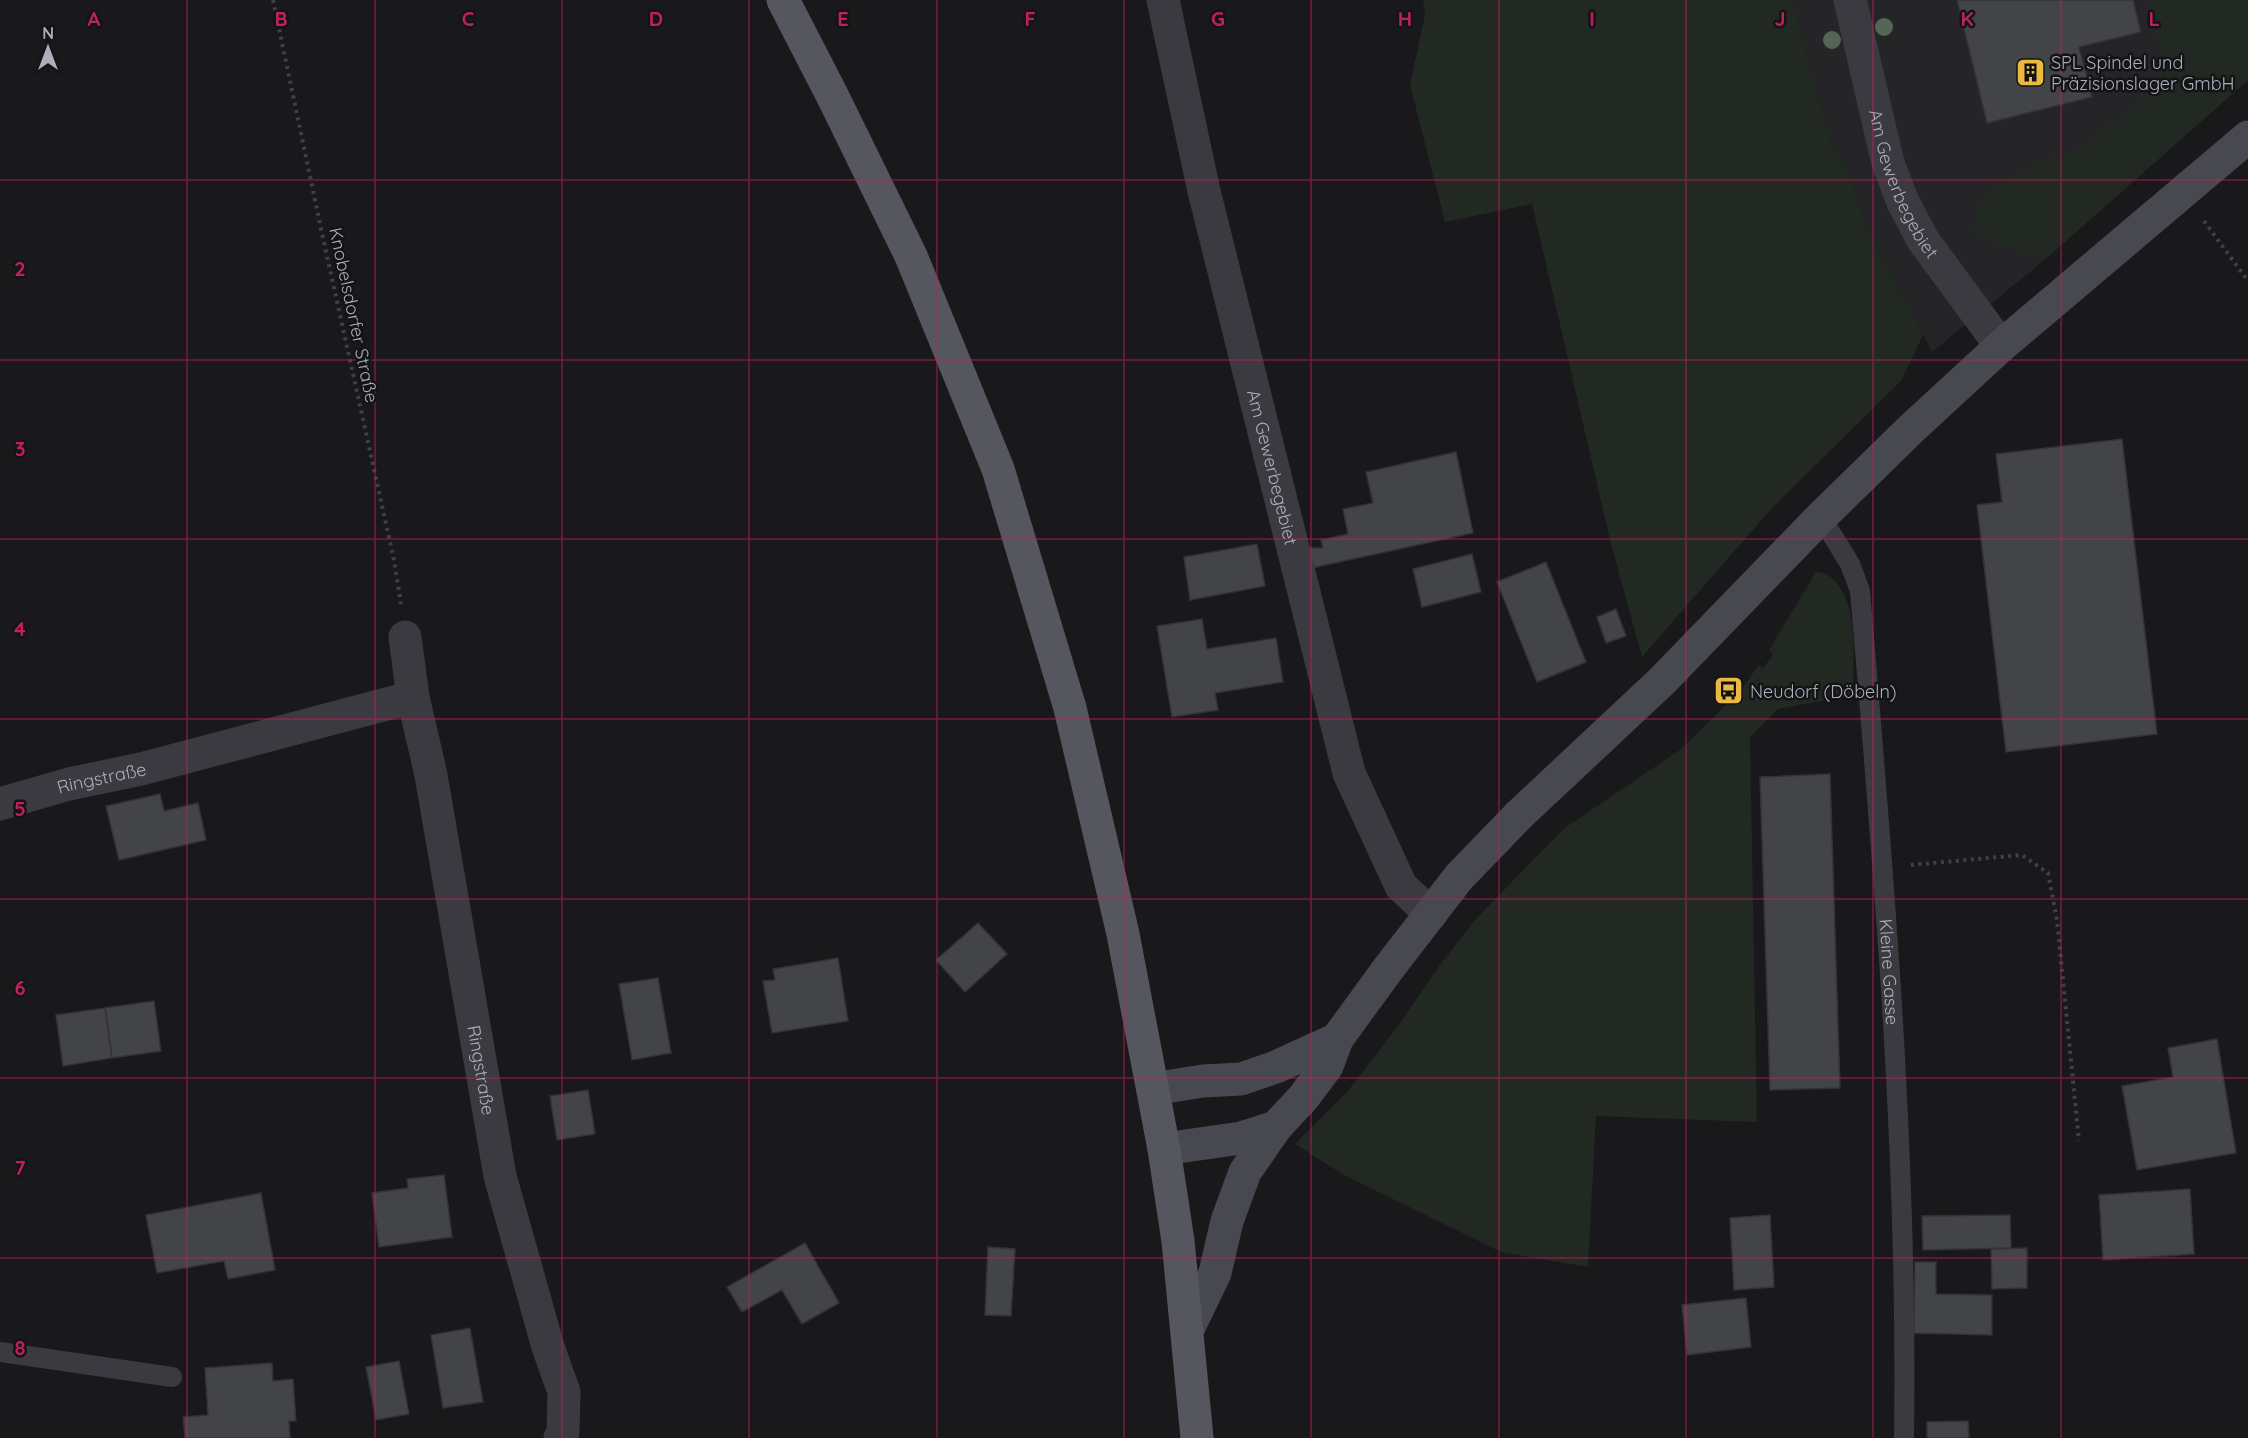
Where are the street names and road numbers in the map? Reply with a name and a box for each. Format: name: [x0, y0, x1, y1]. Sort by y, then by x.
street label: Am Gewerbegebiet: [1864, 107, 1944, 263]
street label: Knobelsdorfer Straße: [324, 225, 384, 405]
street label: Am Gewerbegebiet: [1242, 387, 1303, 547]
street label: Ringstraße: [54, 757, 148, 798]
street label: Kleine Gasse: [1875, 918, 1905, 1026]
street label: Ringstraße: [463, 1023, 501, 1117]

